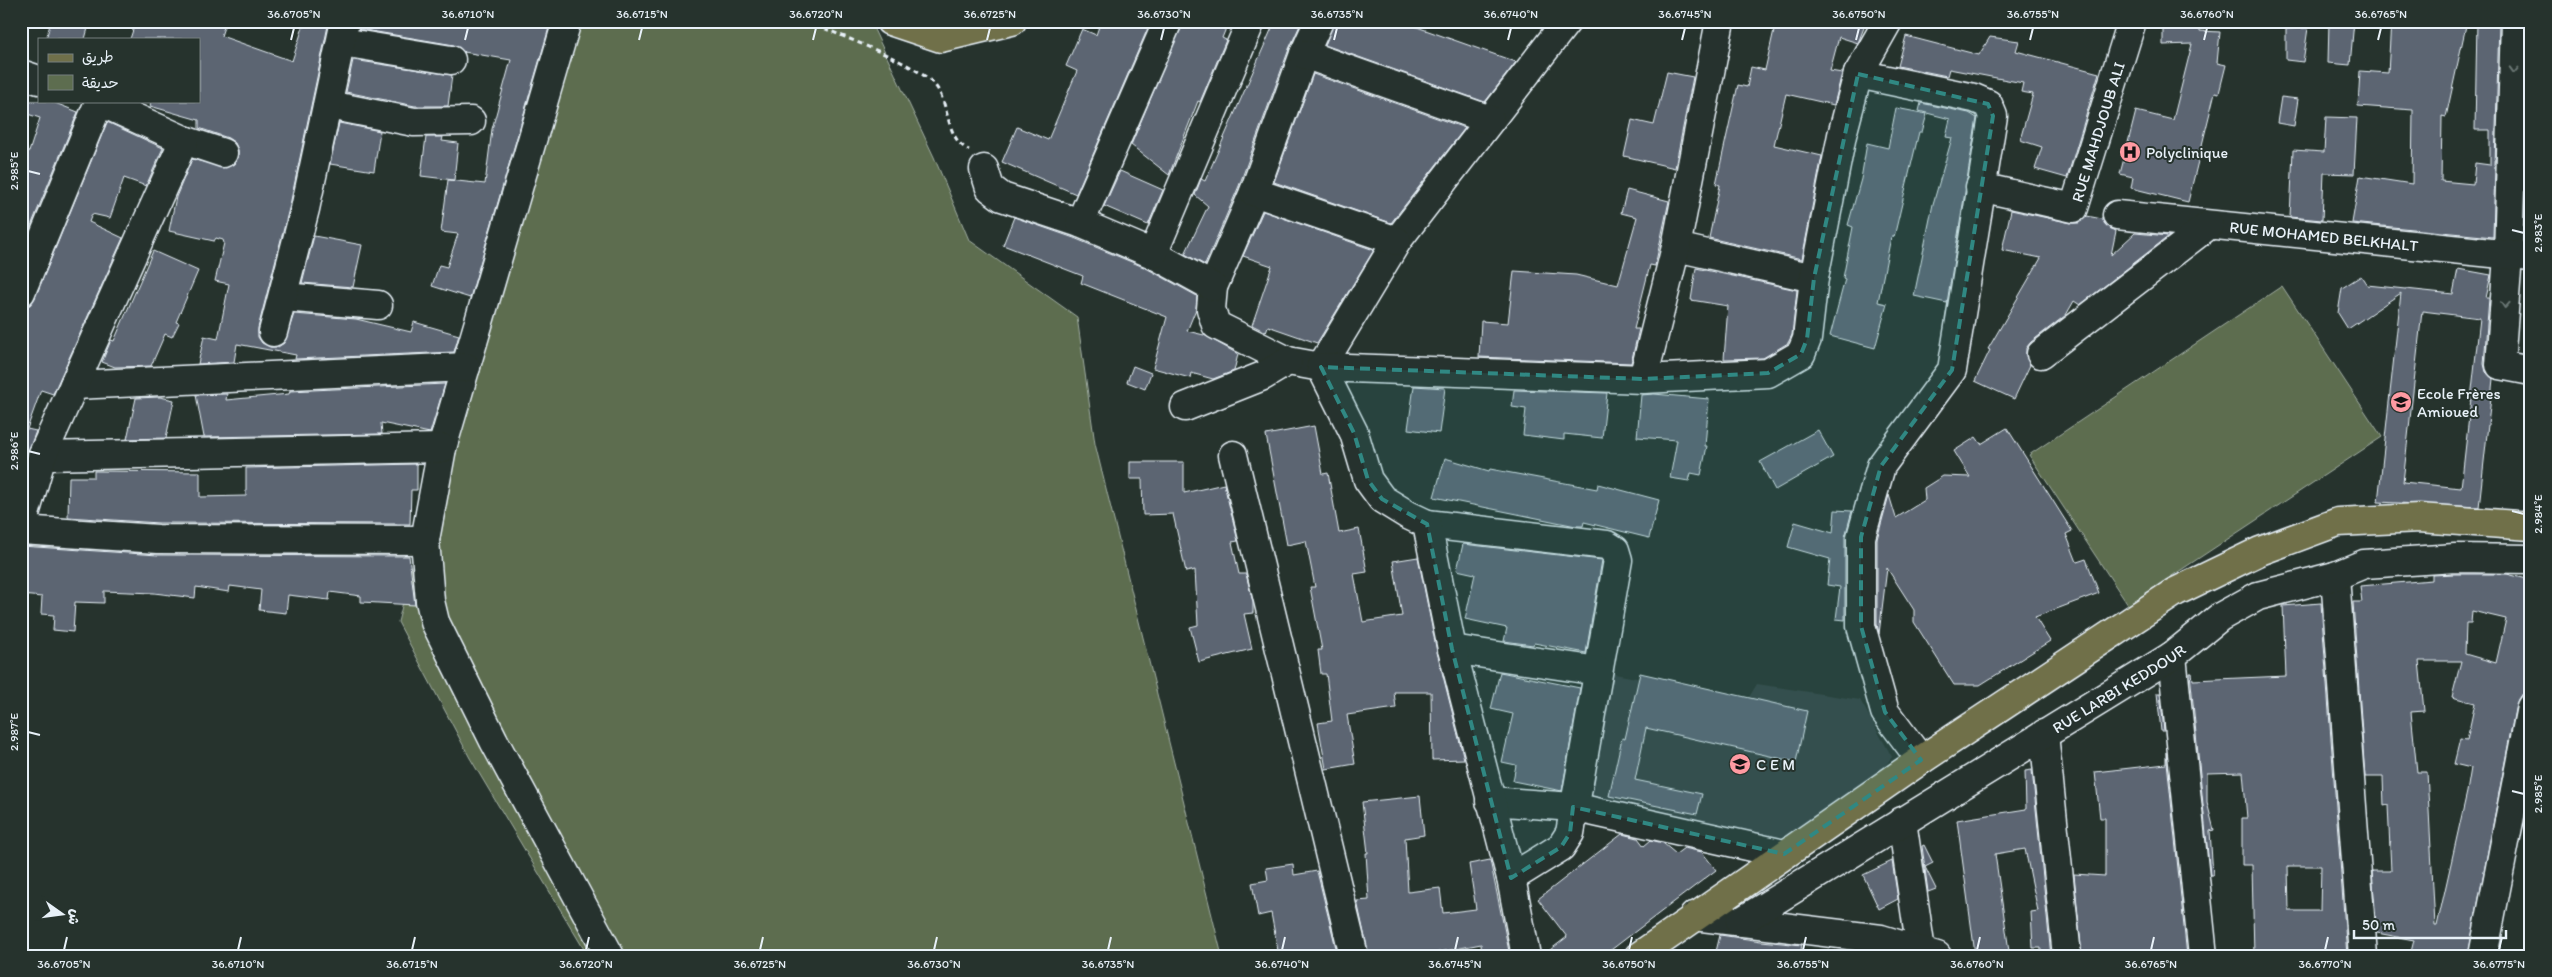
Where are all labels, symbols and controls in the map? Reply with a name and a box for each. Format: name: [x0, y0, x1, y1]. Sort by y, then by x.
text: 36.6705°N: [267, 7, 321, 21]
text: 36.6710°N: [442, 7, 494, 21]
text: 36.6715°N: [616, 7, 668, 21]
text: 36.6720°N: [789, 7, 843, 21]
text: 36.6725°N: [964, 7, 1016, 21]
text: 36.6730°N: [1137, 7, 1191, 21]
text: 36.6735°N: [1311, 7, 1363, 21]
text: 36.6740°N: [1484, 7, 1538, 21]
text: 36.6745°N: [1658, 7, 1712, 21]
text: 36.6750°N: [1832, 7, 1886, 21]
text: 36.6755°N: [2007, 7, 2059, 21]
text: 36.6760°N: [2180, 7, 2234, 21]
text: 36.6765°N: [2355, 7, 2407, 21]
legend: [38, 38, 200, 102]
text: طريق: [82, 48, 114, 66]
street label: RUE MAHDJOUB ALI: [2067, 60, 2129, 204]
one-way arrow: [2508, 66, 2519, 74]
text: حديقة: [82, 74, 119, 92]
hospital icon: Polyclinique: [2118, 140, 2142, 164]
place label: Polyclinique: [2146, 143, 2228, 162]
text: 2.985°E: [7, 151, 21, 190]
text: 2.983°E: [2531, 213, 2545, 252]
street label: RUE MOHAMED BELKHALT: [2228, 217, 2419, 256]
one-way arrow: [2499, 301, 2510, 309]
place label: Ecole Frères Amioued: [2417, 384, 2501, 421]
school or university icon: Ecole Frères Amioued: [2389, 390, 2413, 414]
text: 2.986°E: [7, 431, 21, 470]
text: 2.984°E: [2531, 494, 2545, 534]
street label: RUE LARBI KEDDOUR: [2049, 640, 2189, 737]
text: 2.987°E: [7, 713, 21, 751]
school or university icon: C E M: [1728, 752, 1752, 776]
place label: C E M: [1756, 755, 1795, 774]
text: 2.985°E: [2531, 774, 2545, 813]
north arrow: [38, 890, 88, 940]
text: ش: [64, 907, 84, 927]
scale bar: [2354, 907, 2507, 939]
text: 50 m: [2362, 916, 2395, 934]
text: 36.6705°N: [37, 957, 91, 971]
text: 36.6710°N: [212, 957, 264, 971]
text: 36.6715°N: [386, 957, 438, 971]
text: 36.6720°N: [559, 957, 613, 971]
text: 36.6725°N: [734, 957, 786, 971]
text: 36.6730°N: [907, 957, 961, 971]
text: 36.6735°N: [1082, 957, 1134, 971]
text: 36.6740°N: [1255, 957, 1309, 971]
text: 36.6745°N: [1428, 957, 1482, 971]
text: 36.6750°N: [1602, 957, 1656, 971]
text: 36.6755°N: [1777, 957, 1829, 971]
text: 36.6760°N: [1950, 957, 2004, 971]
text: 36.6765°N: [2125, 957, 2177, 971]
text: 36.6770°N: [2298, 957, 2352, 971]
text: 36.6775°N: [2473, 957, 2525, 971]

